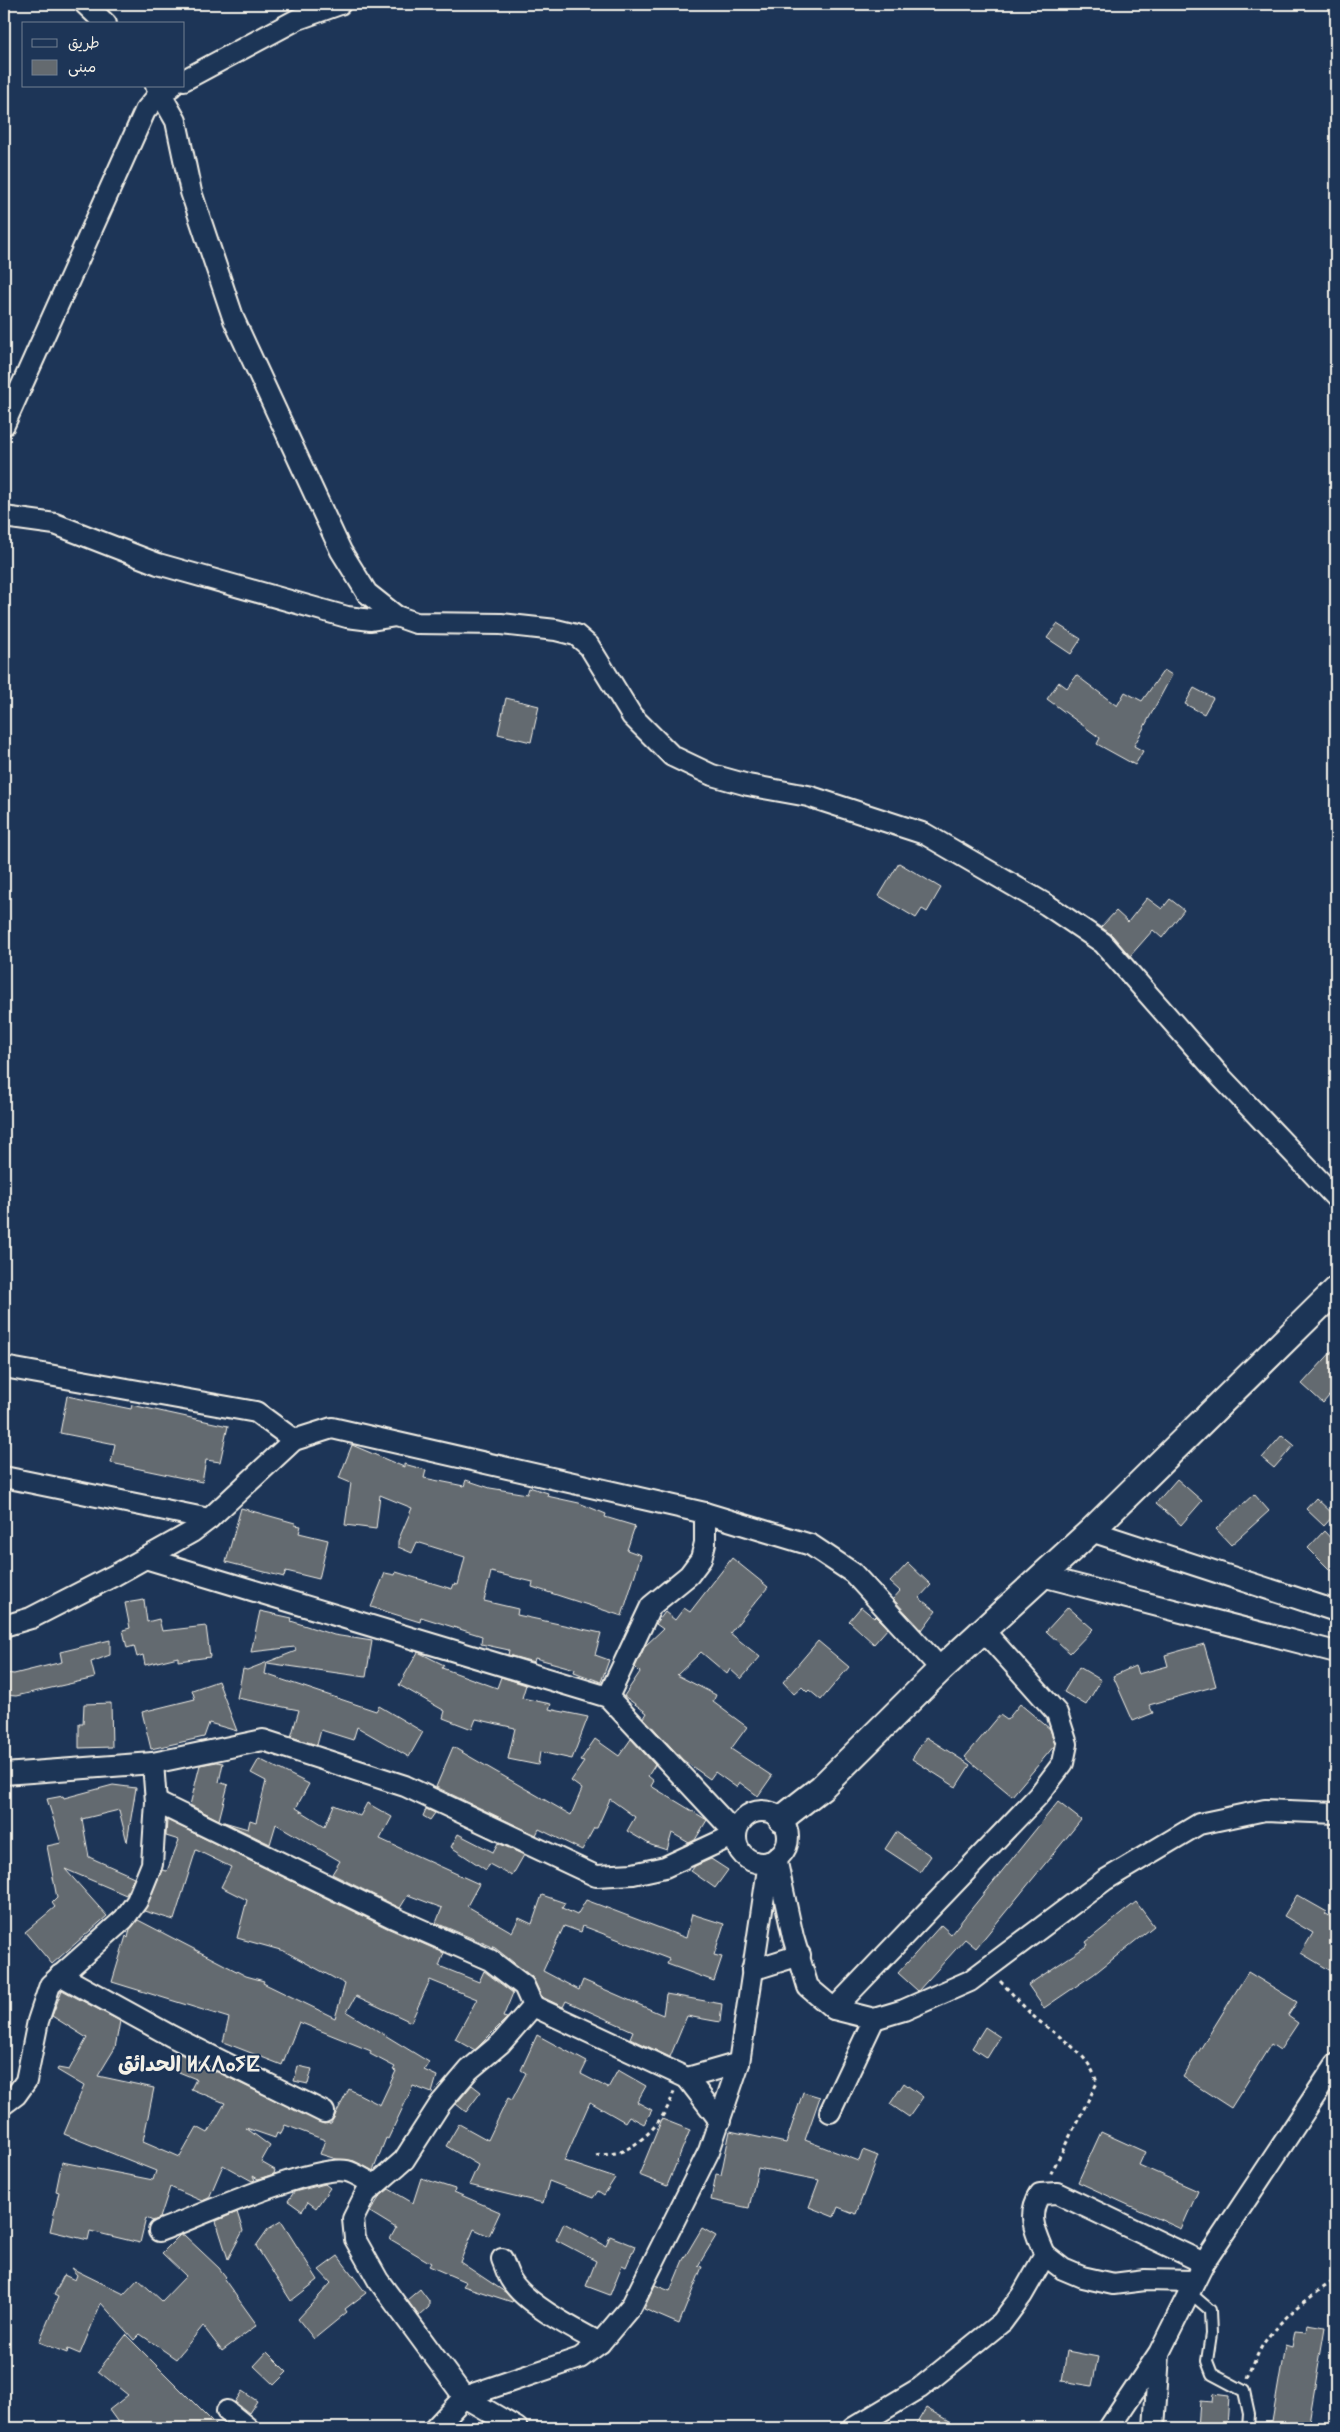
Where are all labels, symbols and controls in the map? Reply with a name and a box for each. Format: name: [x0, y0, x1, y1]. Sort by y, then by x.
legend: [22, 22, 185, 88]
text: طريق: [68, 34, 100, 53]
text: مبنى: [68, 58, 96, 77]
district label: الحدائق ⵍⵃⴷⴰⵢⵇ: [118, 2052, 260, 2077]

